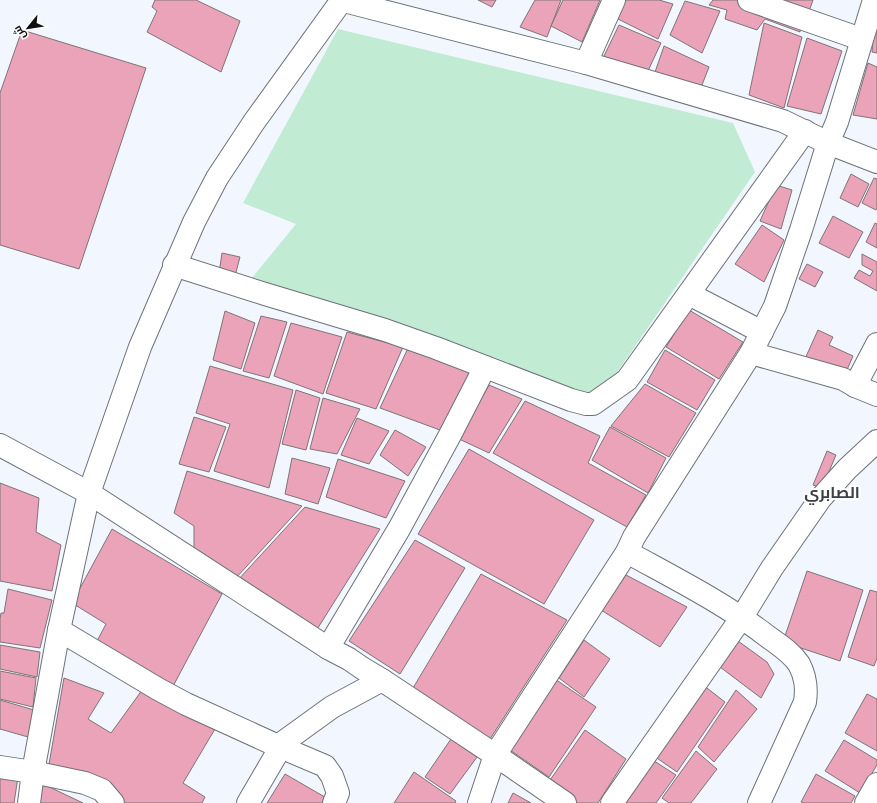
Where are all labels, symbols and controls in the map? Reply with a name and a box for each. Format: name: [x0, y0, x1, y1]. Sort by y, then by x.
north arrow: [8, 8, 48, 48]
text: ش: [10, 23, 29, 43]
district label: الصابري: [804, 482, 860, 505]

